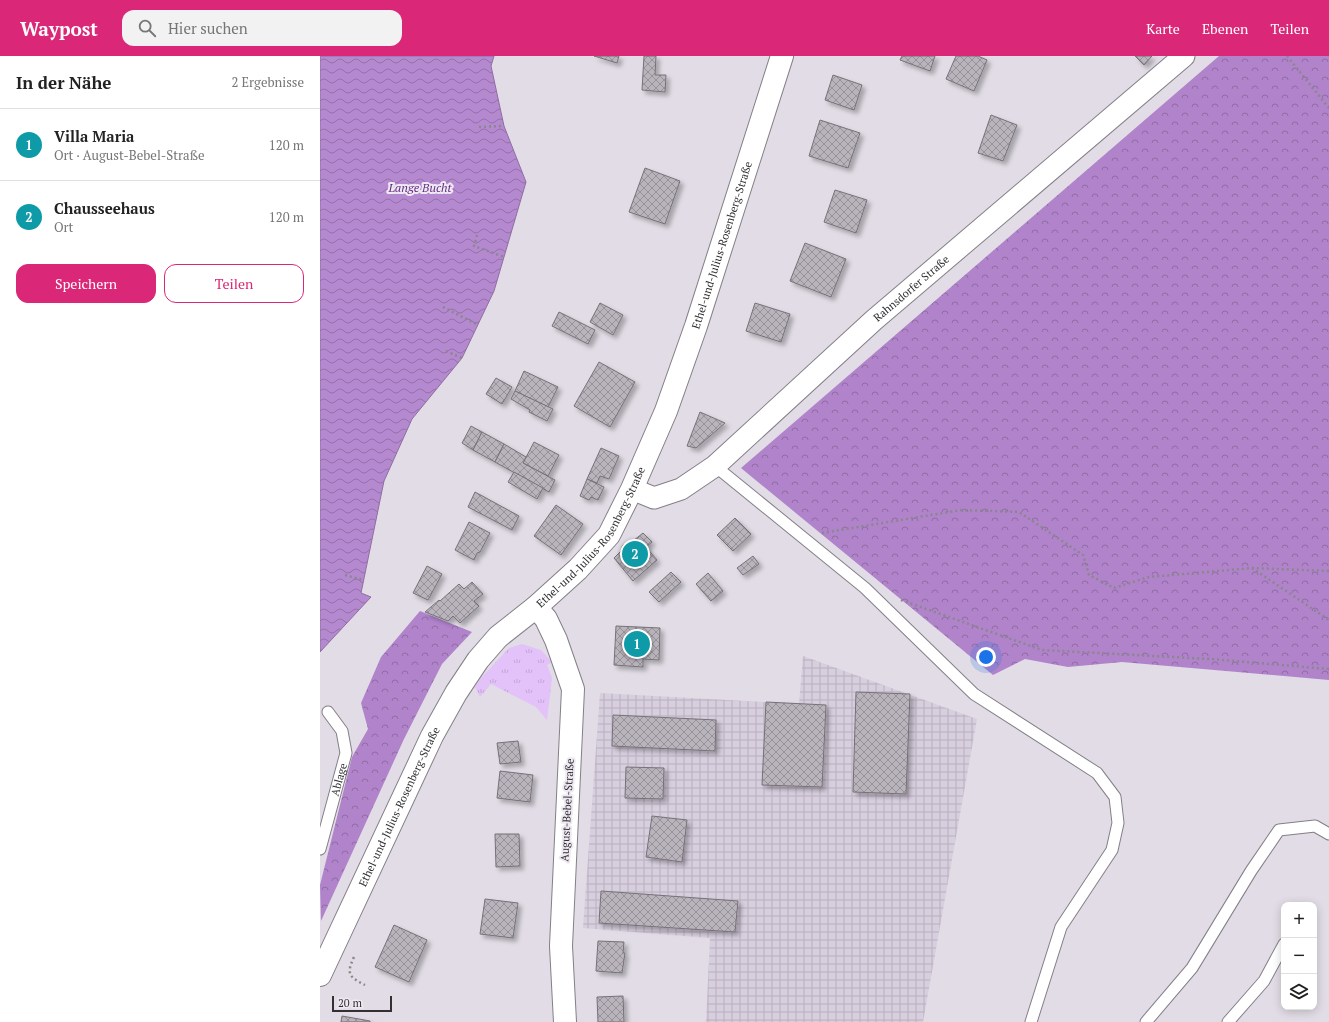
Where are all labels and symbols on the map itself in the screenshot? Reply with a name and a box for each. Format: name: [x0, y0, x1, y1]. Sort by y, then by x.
street label: Ethel-und-Julius-Rosenberg-Straße: [689, 159, 755, 331]
water label: Lange Bucht: [387, 180, 453, 195]
street label: Rahnsdorfer Straße: [870, 252, 952, 325]
street label: Ethel-und-Julius-Rosenberg-Straße: [533, 464, 648, 610]
pin: 2: [622, 539, 648, 569]
pin: 1: [624, 629, 650, 659]
your location: [976, 647, 996, 667]
street label: Ethel-und-Julius-Rosenberg-Straße: [355, 724, 443, 889]
street label: August-Bebel-Straße: [557, 758, 577, 862]
street label: Ablage: [328, 761, 350, 798]
scale bar: [332, 994, 392, 1013]

